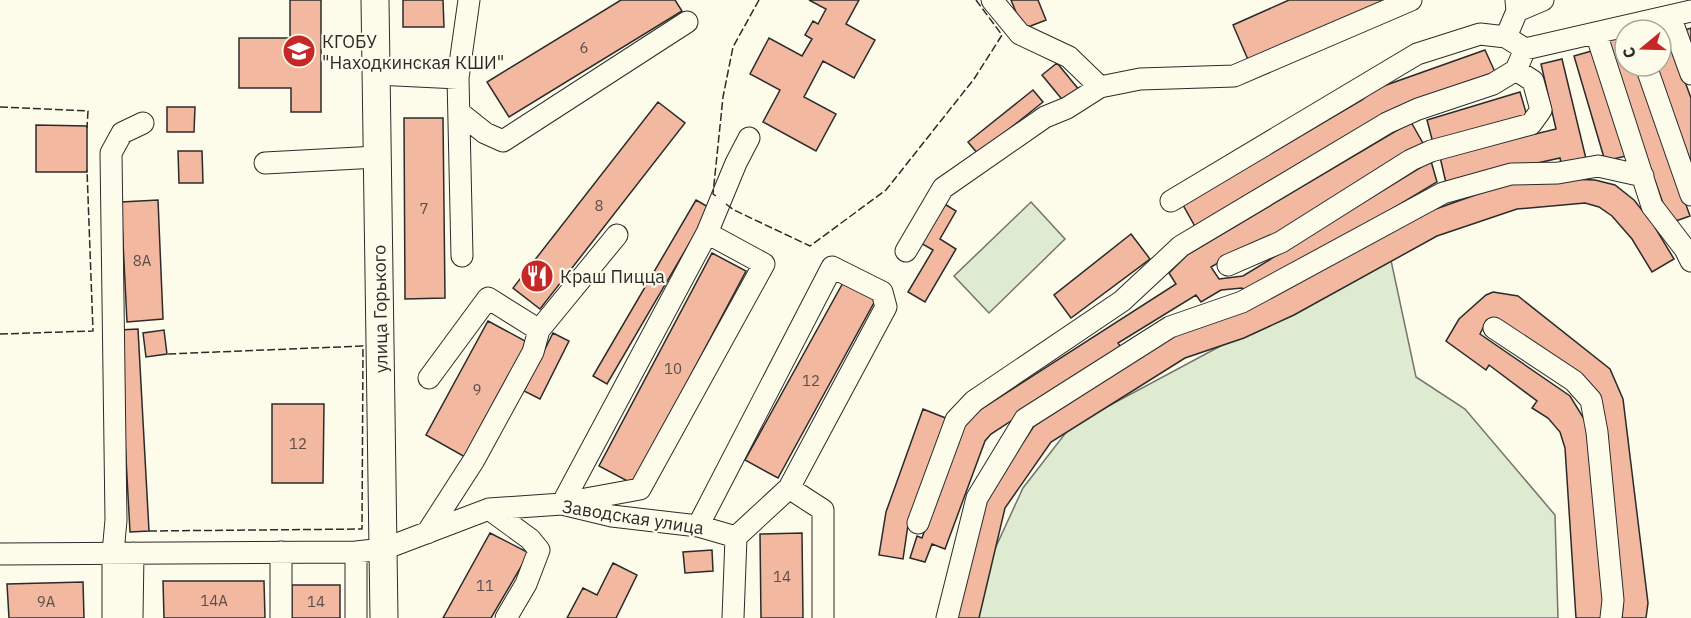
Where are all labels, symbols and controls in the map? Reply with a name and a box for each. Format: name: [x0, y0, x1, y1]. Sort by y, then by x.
north arrow: [1613, 18, 1673, 78]
place label: КГОБУ "Находкинская КШИ": [322, 30, 504, 74]
school or university icon: КГОБУ "Находкинская КШИ": [281, 33, 317, 69]
house number: 6: [579, 38, 589, 57]
text: С: [1618, 45, 1640, 61]
house number: 8: [594, 196, 604, 215]
house number: 7: [419, 199, 429, 218]
street label: улица Горького: [367, 245, 393, 373]
house number: 8А: [133, 251, 152, 270]
restaurant icon: Краш Пицца: [519, 258, 555, 294]
place label: Краш Пицца: [560, 265, 665, 288]
house number: 10: [664, 359, 682, 378]
house number: 12: [802, 371, 820, 390]
house number: 9: [472, 380, 482, 399]
house number: 12: [289, 434, 307, 453]
street label: Заводская улица: [560, 494, 706, 540]
house number: 14: [773, 567, 791, 586]
house number: 11: [476, 576, 494, 595]
house number: 14А: [200, 591, 228, 610]
house number: 9А: [37, 592, 56, 611]
house number: 14: [307, 592, 325, 611]

